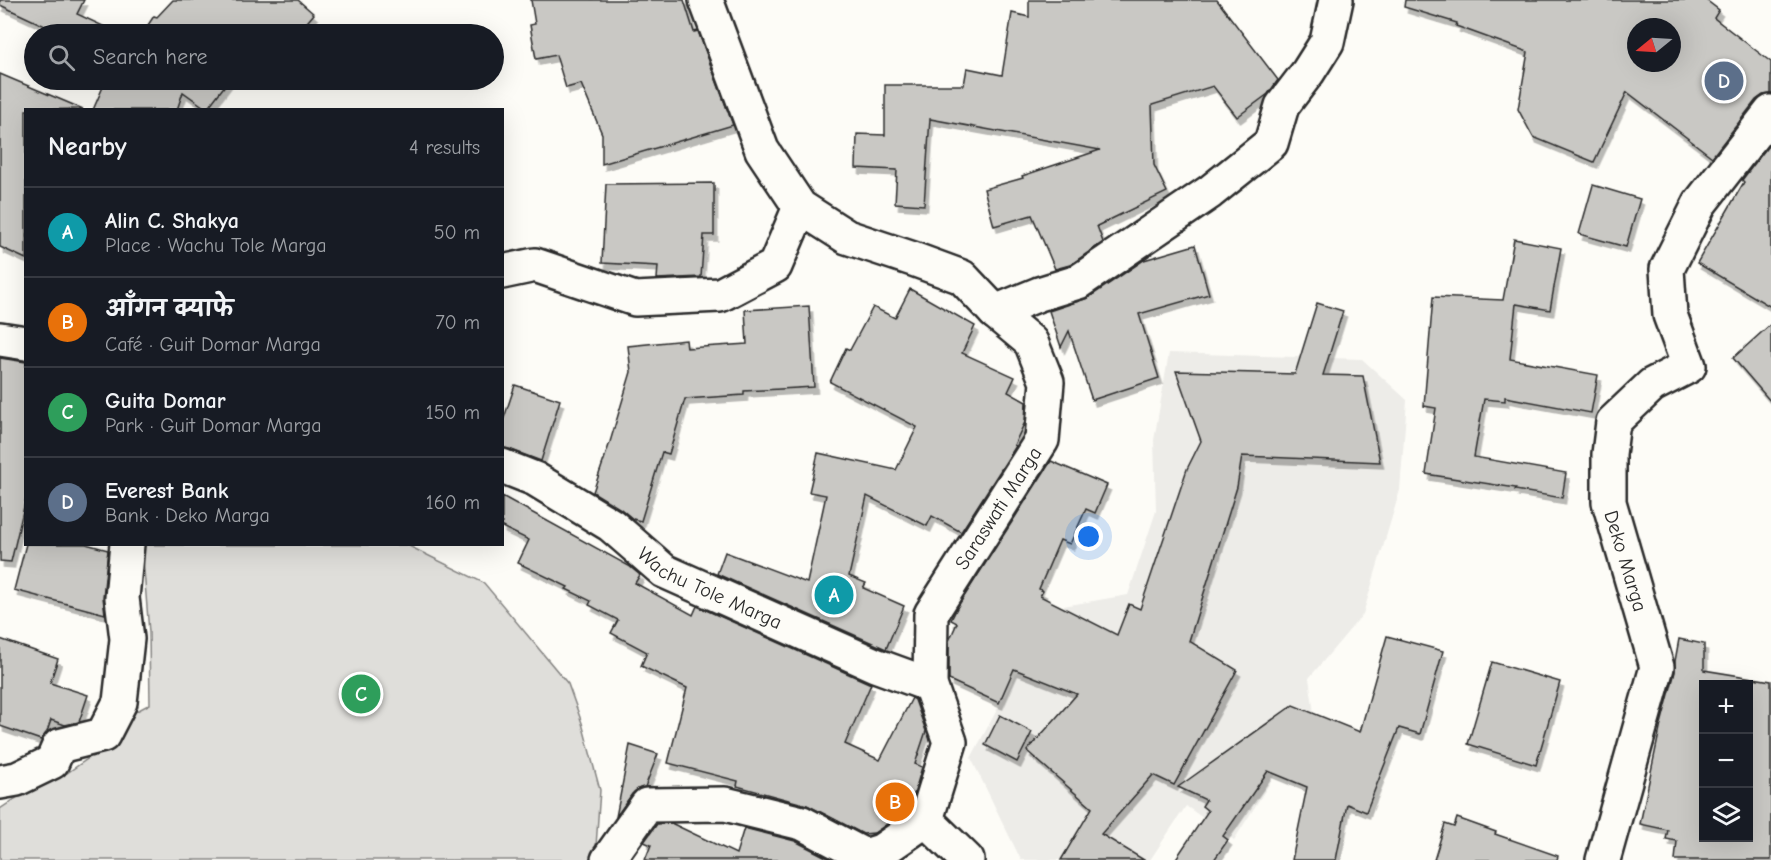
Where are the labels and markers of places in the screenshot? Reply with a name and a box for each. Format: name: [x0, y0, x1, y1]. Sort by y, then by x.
pin: D: [1704, 58, 1744, 104]
pin: A: [814, 572, 854, 618]
pin: C: [342, 672, 380, 716]
pin: B: [876, 780, 914, 824]

